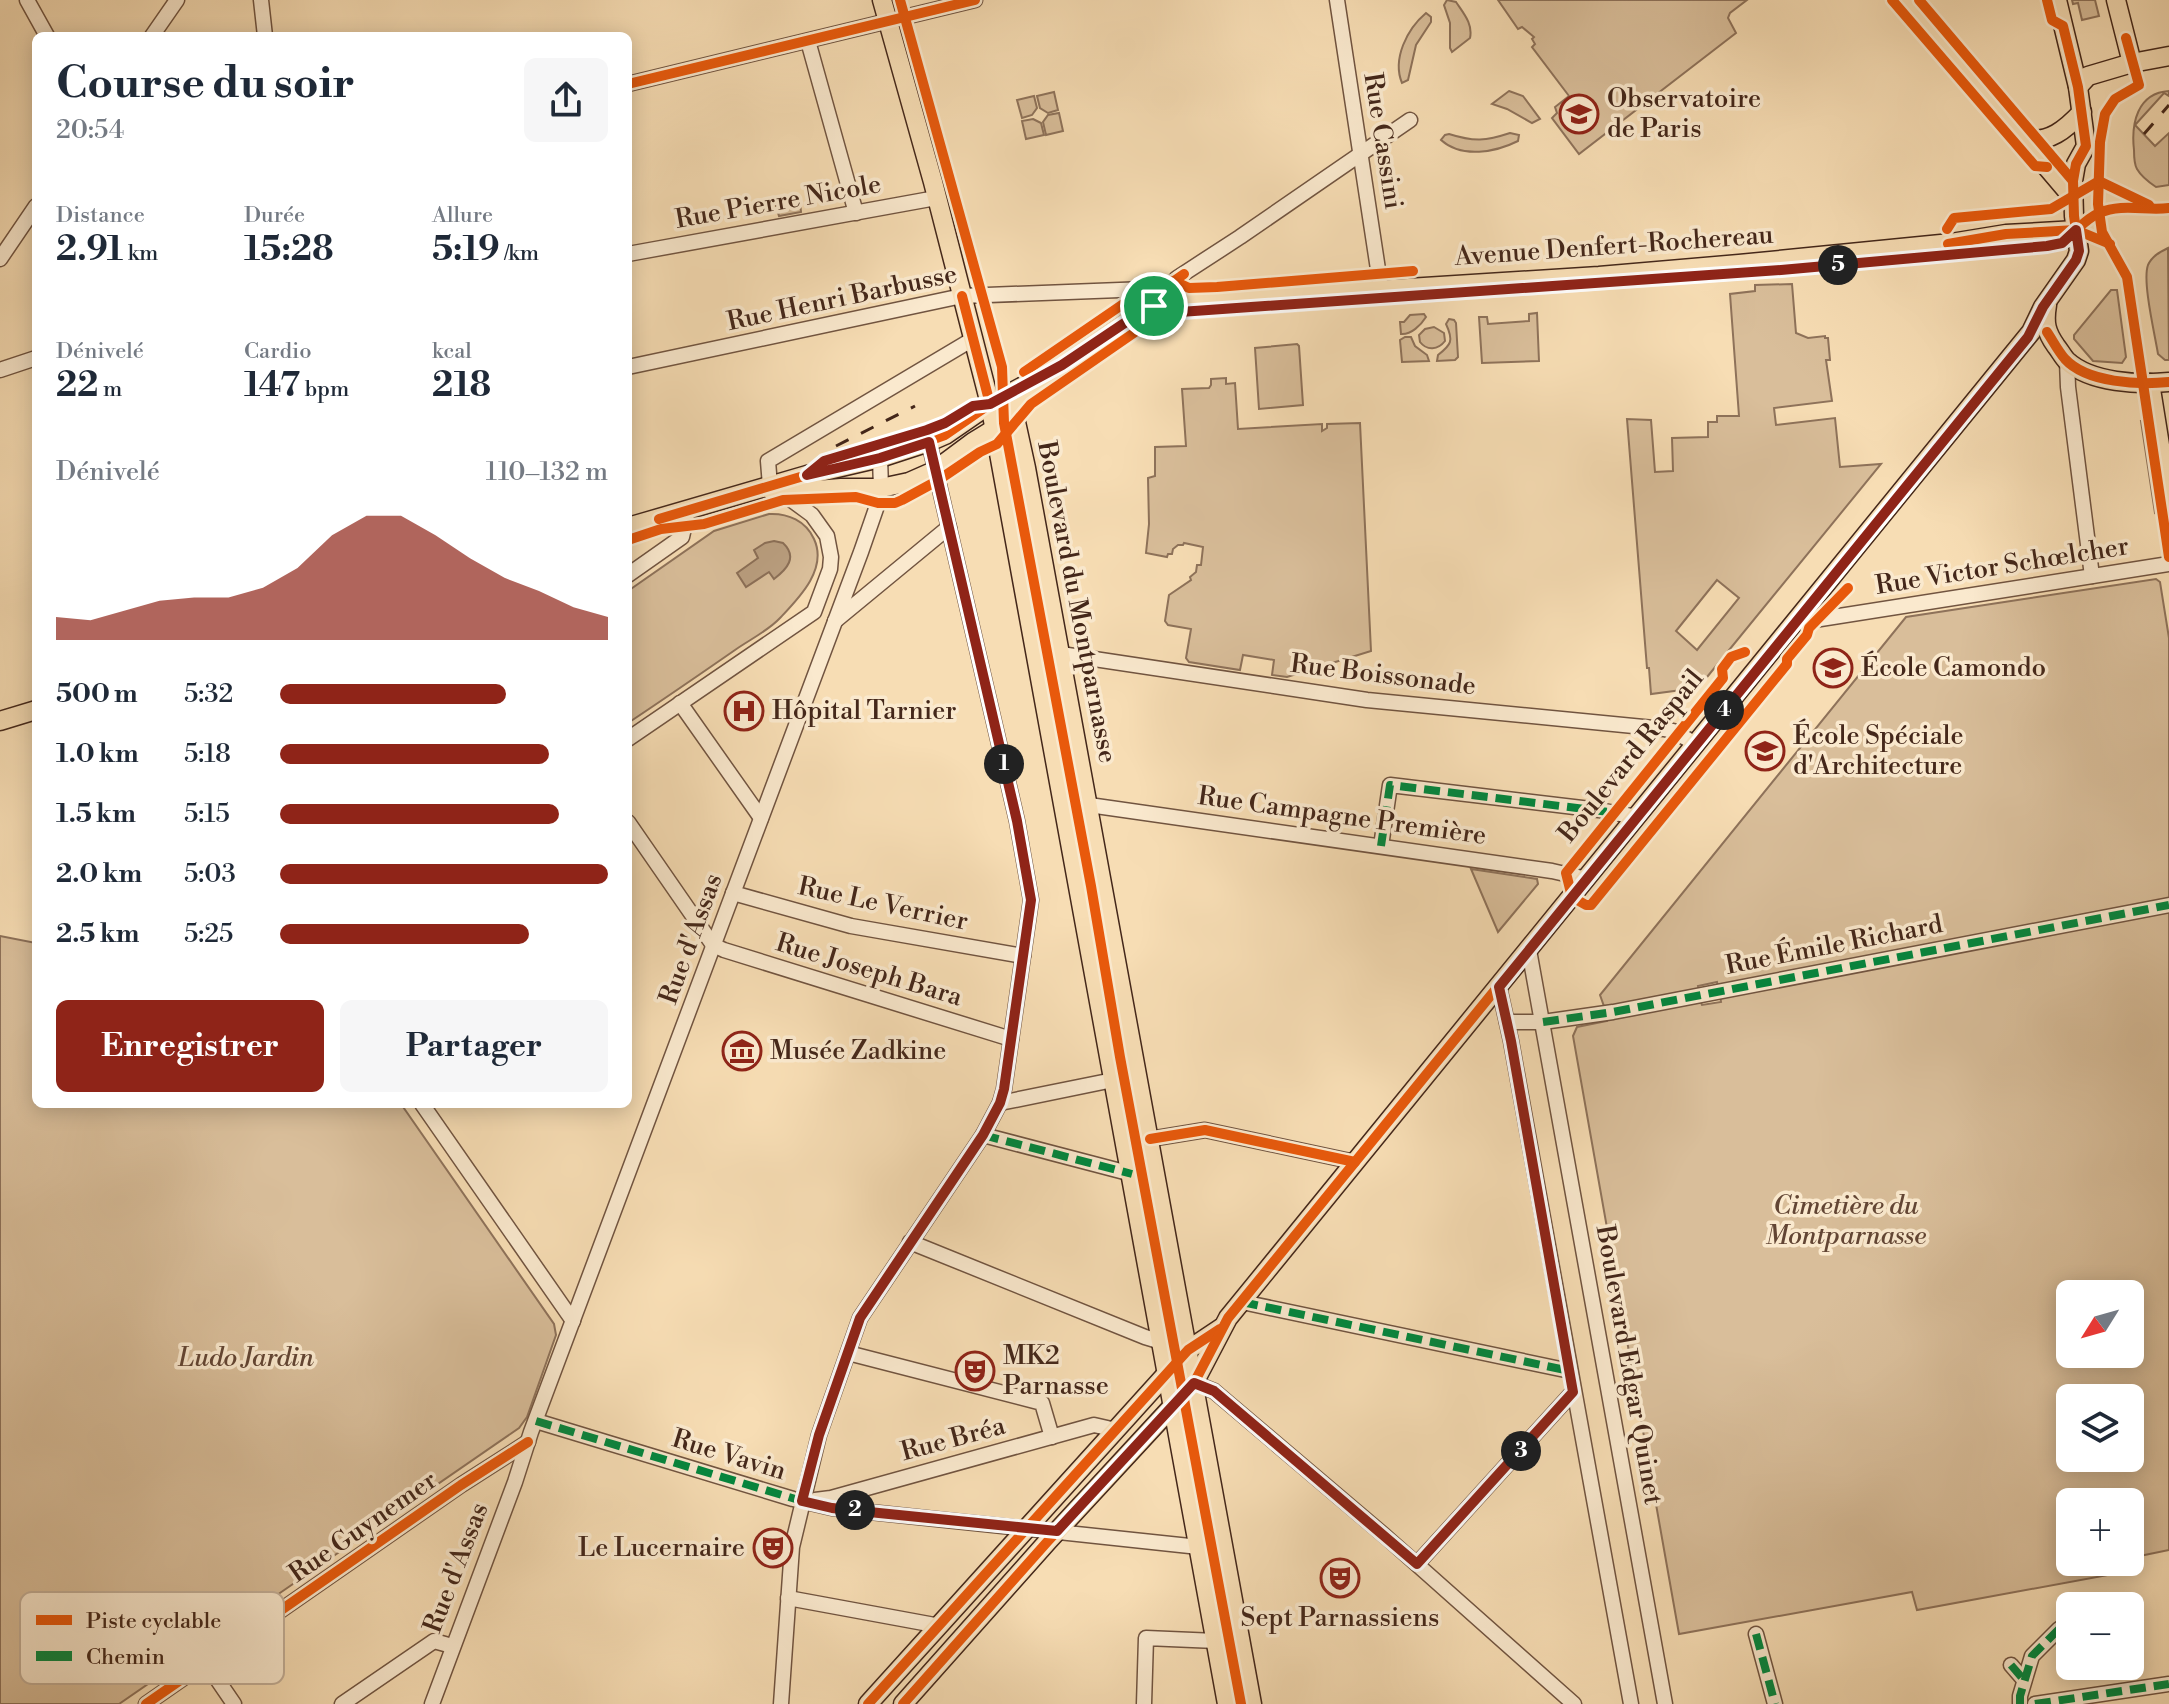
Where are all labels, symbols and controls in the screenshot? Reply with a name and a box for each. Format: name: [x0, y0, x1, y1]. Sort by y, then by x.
text: Course du soir: [56, 56, 355, 111]
button: share: [524, 58, 608, 142]
street label: Rue Cassini: [1356, 70, 1410, 212]
place label: Observatoire de Paris: [1607, 83, 1761, 145]
school or university icon: Observatoire de Paris: [1558, 93, 1600, 135]
text: 20:54: [56, 114, 124, 146]
street label: Rue Pierre Nicole: [673, 168, 883, 236]
text: Distance: [56, 202, 145, 229]
text: Durée: [244, 202, 305, 229]
text: Allure: [432, 202, 493, 229]
street label: Avenue Denfert-Rochereau: [1453, 219, 1775, 273]
text: 2.91: [56, 229, 123, 271]
text: 15:28: [244, 229, 334, 271]
text: 5:19: [432, 229, 500, 271]
text: km: [123, 240, 158, 267]
text: /km: [500, 240, 539, 267]
pin: 5: [1818, 245, 1858, 285]
text: 5: [1831, 251, 1845, 278]
street label: Rue Henri Barbusse: [724, 258, 960, 338]
pin: [1120, 272, 1188, 340]
icon: arrive: [1132, 284, 1176, 328]
text: Dénivelé: [56, 338, 144, 365]
text: Cardio: [244, 338, 312, 365]
text: kcal: [432, 338, 472, 365]
text: 22: [56, 365, 99, 407]
text: 147: [244, 365, 300, 407]
text: 218: [432, 365, 491, 407]
text: m: [99, 376, 122, 403]
text: bpm: [300, 376, 349, 403]
street label: Boulevard du Montparnasse: [1030, 437, 1124, 766]
text: Dénivelé: [56, 456, 160, 488]
text: 110–132 m: [486, 456, 608, 488]
street label: Rue Victor Schœlcher: [1873, 530, 2131, 602]
school or university icon: École Camondo: [1812, 647, 1854, 689]
street label: Rue Boissonade: [1288, 648, 1478, 702]
place label: École Camondo: [1861, 650, 2046, 684]
street label: Boulevard Raspail: [1551, 663, 1711, 850]
text: 500 m: [56, 678, 138, 710]
text: 5:32: [184, 678, 233, 710]
hospital icon: Hôpital Tarnier: [723, 690, 765, 732]
pin: 4: [1704, 690, 1744, 730]
place label: Hôpital Tarnier: [772, 695, 957, 727]
text: 4: [1717, 696, 1731, 723]
place label: École Spéciale d'Architecture: [1793, 718, 1964, 782]
school or university icon: École Spéciale d'Architecture: [1744, 730, 1786, 772]
text: 1.0 km: [56, 738, 139, 770]
text: 5:18: [184, 738, 231, 770]
pin: 1: [984, 744, 1024, 784]
text: 1: [999, 750, 1009, 777]
street label: Rue Campagne Première: [1196, 780, 1488, 852]
text: 1.5 km: [56, 798, 136, 830]
text: 5:15: [184, 798, 230, 830]
text: 2.0 km: [56, 858, 142, 890]
text: 5:03: [184, 858, 236, 890]
street label: Rue d'Assas: [653, 869, 729, 1009]
street label: Rue Le Verrier: [795, 870, 971, 938]
street label: Rue Émile Richard: [1722, 906, 1946, 982]
text: 2.5 km: [56, 918, 139, 950]
text: 5:25: [184, 918, 233, 950]
street label: Rue Joseph Bara: [772, 926, 967, 1014]
button: Enregistrer: [56, 1000, 324, 1092]
button: Partager: [340, 1000, 608, 1092]
museum icon: Musée Zadkine: [721, 1030, 763, 1072]
place label: Musée Zadkine: [770, 1035, 946, 1067]
park label: Cimetière du Montparnasse: [1766, 1190, 1926, 1252]
street label: Boulevard Edgar Quinet: [1588, 1222, 1669, 1507]
north arrow: [2056, 1280, 2144, 1368]
map controls: [2056, 1280, 2144, 1680]
place label: MK2 Parnasse: [1003, 1340, 1109, 1402]
park label: Ludo Jardin: [177, 1342, 314, 1374]
theatre icon: MK2 Parnasse: [954, 1350, 996, 1392]
button: layers: [2056, 1384, 2144, 1472]
street label: Rue Bréa: [897, 1409, 1010, 1468]
street label: Rue Vavin: [668, 1423, 790, 1487]
pin: 3: [1501, 1431, 1541, 1471]
text: 3: [1514, 1437, 1528, 1464]
street label: Rue Guynemer: [283, 1464, 443, 1590]
button: +: [2056, 1488, 2144, 1576]
pin: 2: [835, 1490, 875, 1530]
text: 2: [848, 1496, 862, 1523]
street label: Rue d'Assas: [417, 1498, 495, 1638]
theatre icon: Le Lucernaire: [752, 1527, 794, 1569]
place label: Le Lucernaire: [578, 1532, 745, 1564]
theatre icon: Sept Parnassiens: [1319, 1557, 1361, 1599]
legend: [20, 1592, 284, 1684]
button: −: [2056, 1592, 2144, 1680]
place label: Sept Parnassiens: [1241, 1602, 1439, 1634]
text: Piste cyclable: [86, 1608, 221, 1635]
text: Chemin: [86, 1644, 165, 1671]

